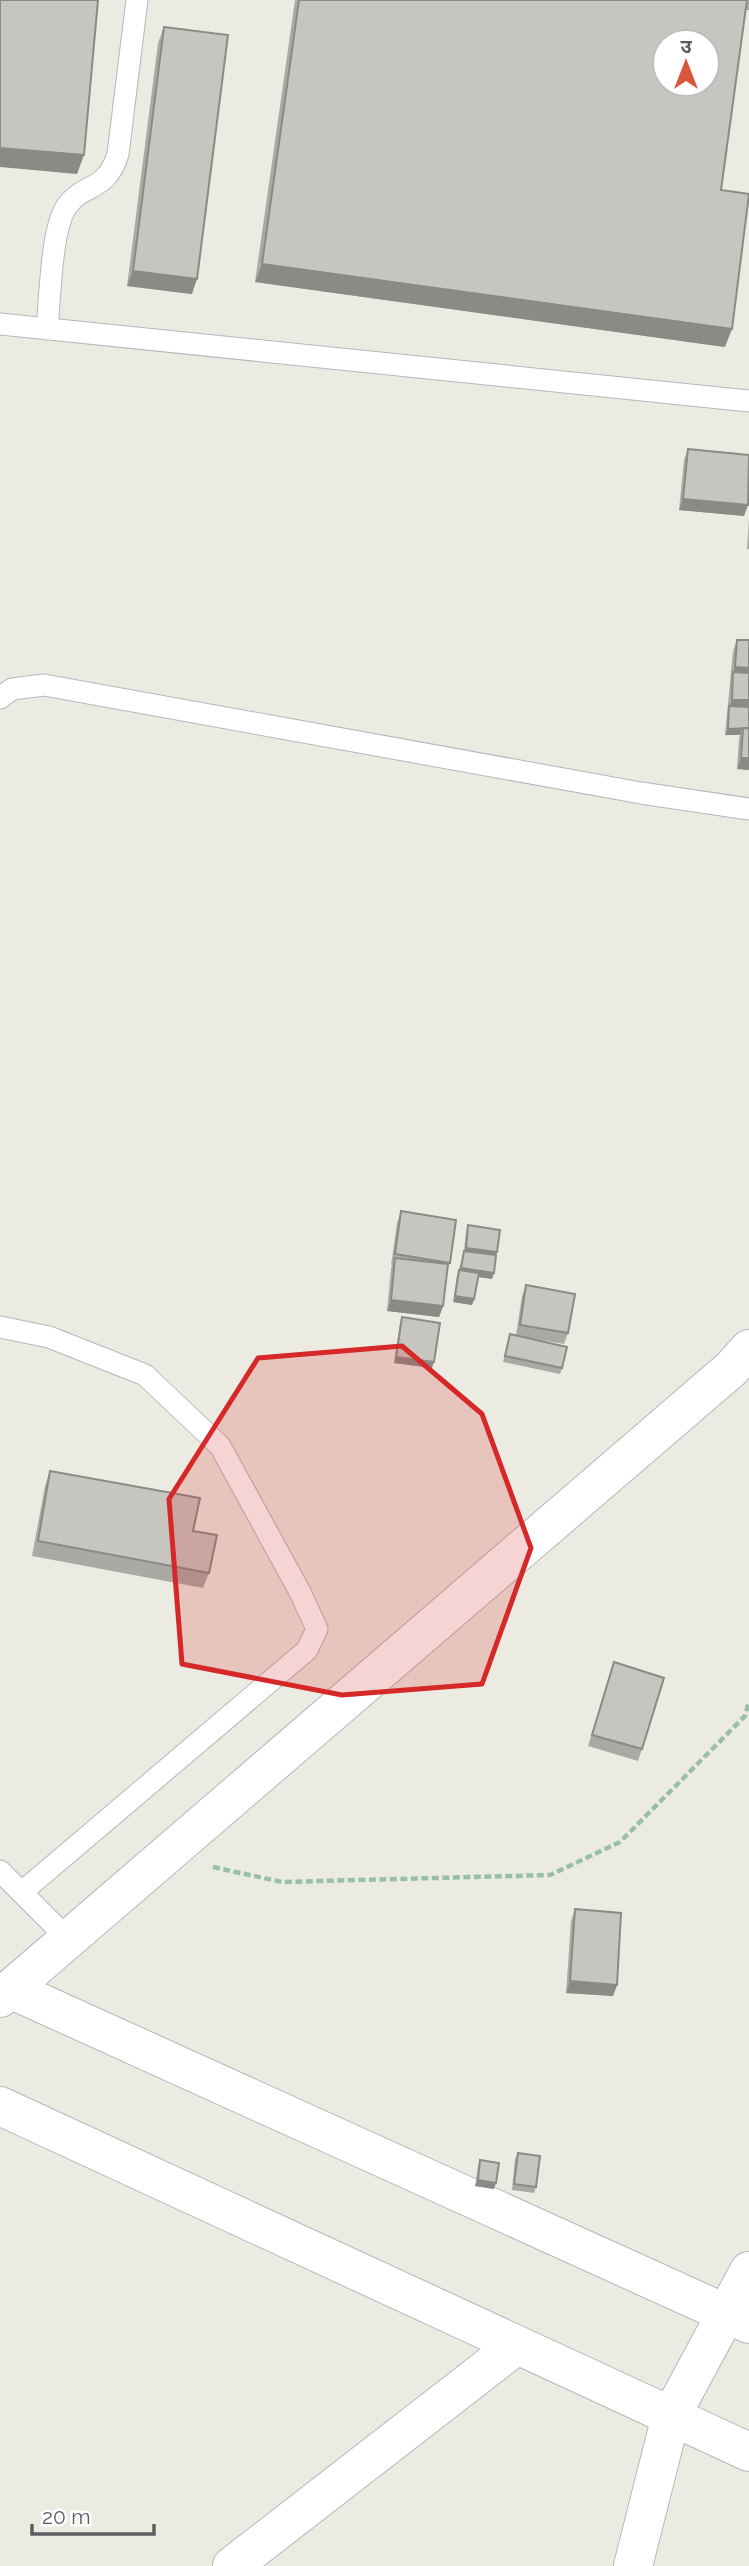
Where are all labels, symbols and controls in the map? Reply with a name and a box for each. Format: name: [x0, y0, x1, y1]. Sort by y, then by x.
north arrow: [651, 28, 721, 98]
text: उ: [680, 35, 692, 57]
scale bar: [32, 2492, 154, 2536]
text: 20 m: [42, 2504, 90, 2529]

